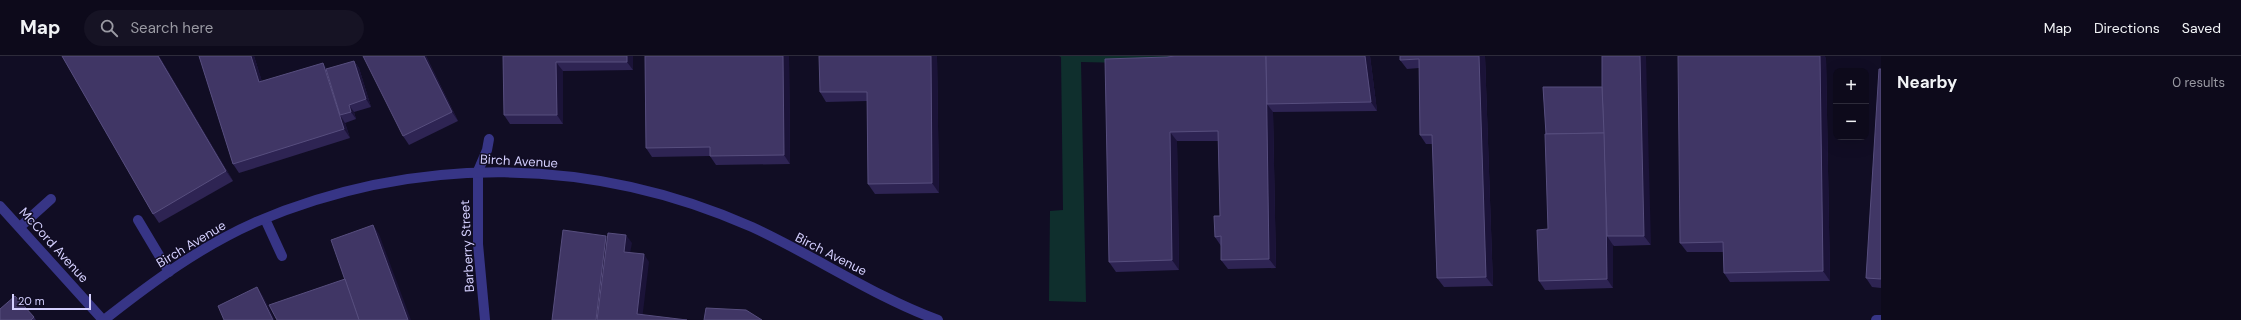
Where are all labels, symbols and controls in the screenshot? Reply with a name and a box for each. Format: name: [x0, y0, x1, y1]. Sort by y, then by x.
search box: [84, 10, 364, 46]
text: Map: [20, 15, 60, 40]
icon: search: [98, 17, 120, 39]
text: Search here: [130, 18, 213, 38]
text: Map: [2044, 19, 2072, 37]
text: Directions: [2094, 19, 2160, 37]
text: Saved: [2182, 19, 2221, 37]
map controls: [1833, 68, 1869, 140]
button: +: [1833, 68, 1869, 104]
text: Nearby: [1897, 71, 1957, 93]
text: 0 results: [2172, 74, 2225, 91]
button: −: [1833, 104, 1869, 140]
street label: Birch Avenue: [480, 150, 558, 172]
street label: Barberry Street: [456, 199, 478, 293]
street label: McCord Avenue: [16, 204, 92, 286]
street label: Birch Avenue: [153, 217, 229, 271]
street label: Birch Avenue: [792, 229, 870, 279]
scale bar: [12, 292, 91, 311]
text: 20 m: [18, 294, 44, 308]

